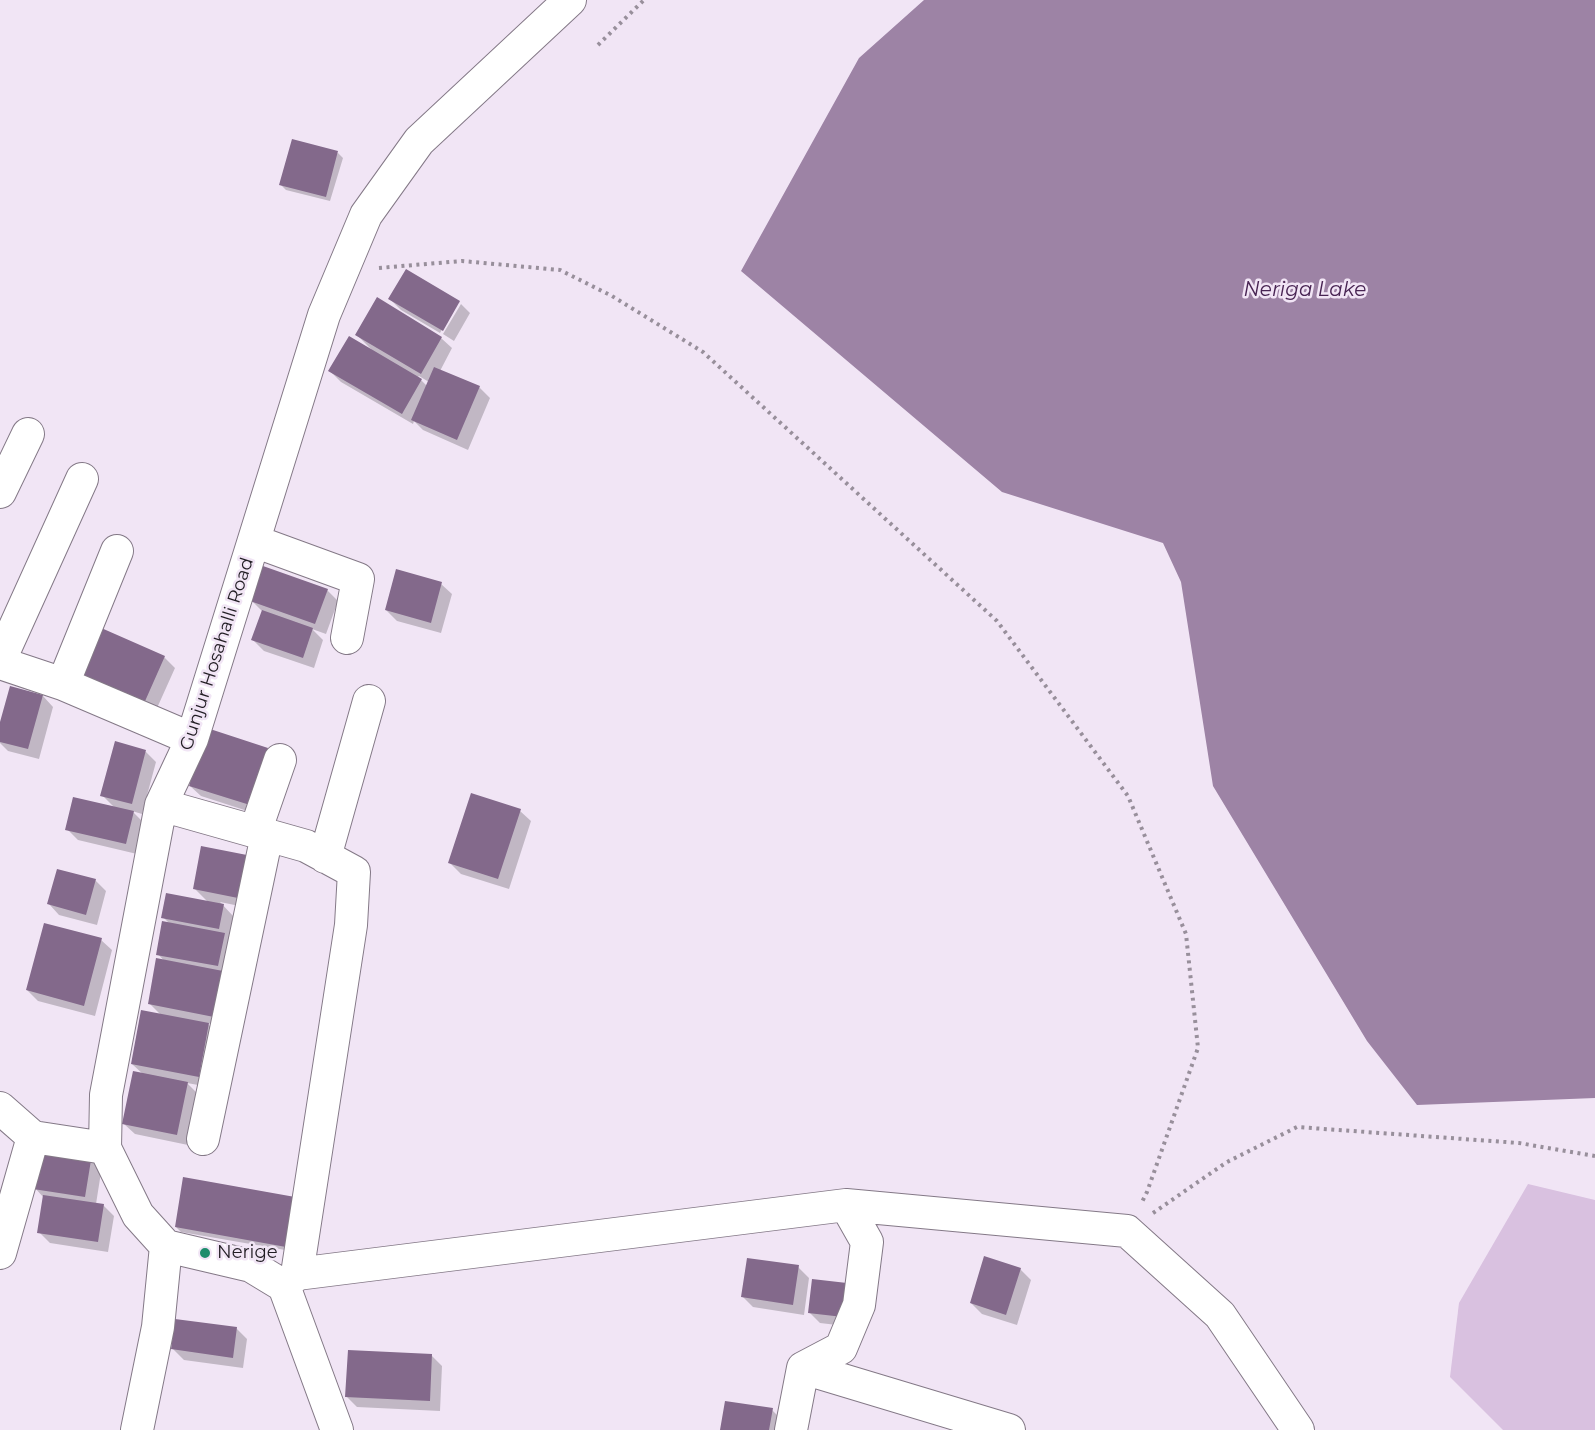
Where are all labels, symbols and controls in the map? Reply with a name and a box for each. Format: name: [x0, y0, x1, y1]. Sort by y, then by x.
water label: Neriga Lake: [1244, 278, 1366, 302]
street label: Gunjur Hosahalli Road: [176, 555, 258, 753]
place label: Nerige: [217, 1242, 278, 1264]
marker: Nerige: [198, 1246, 212, 1260]

